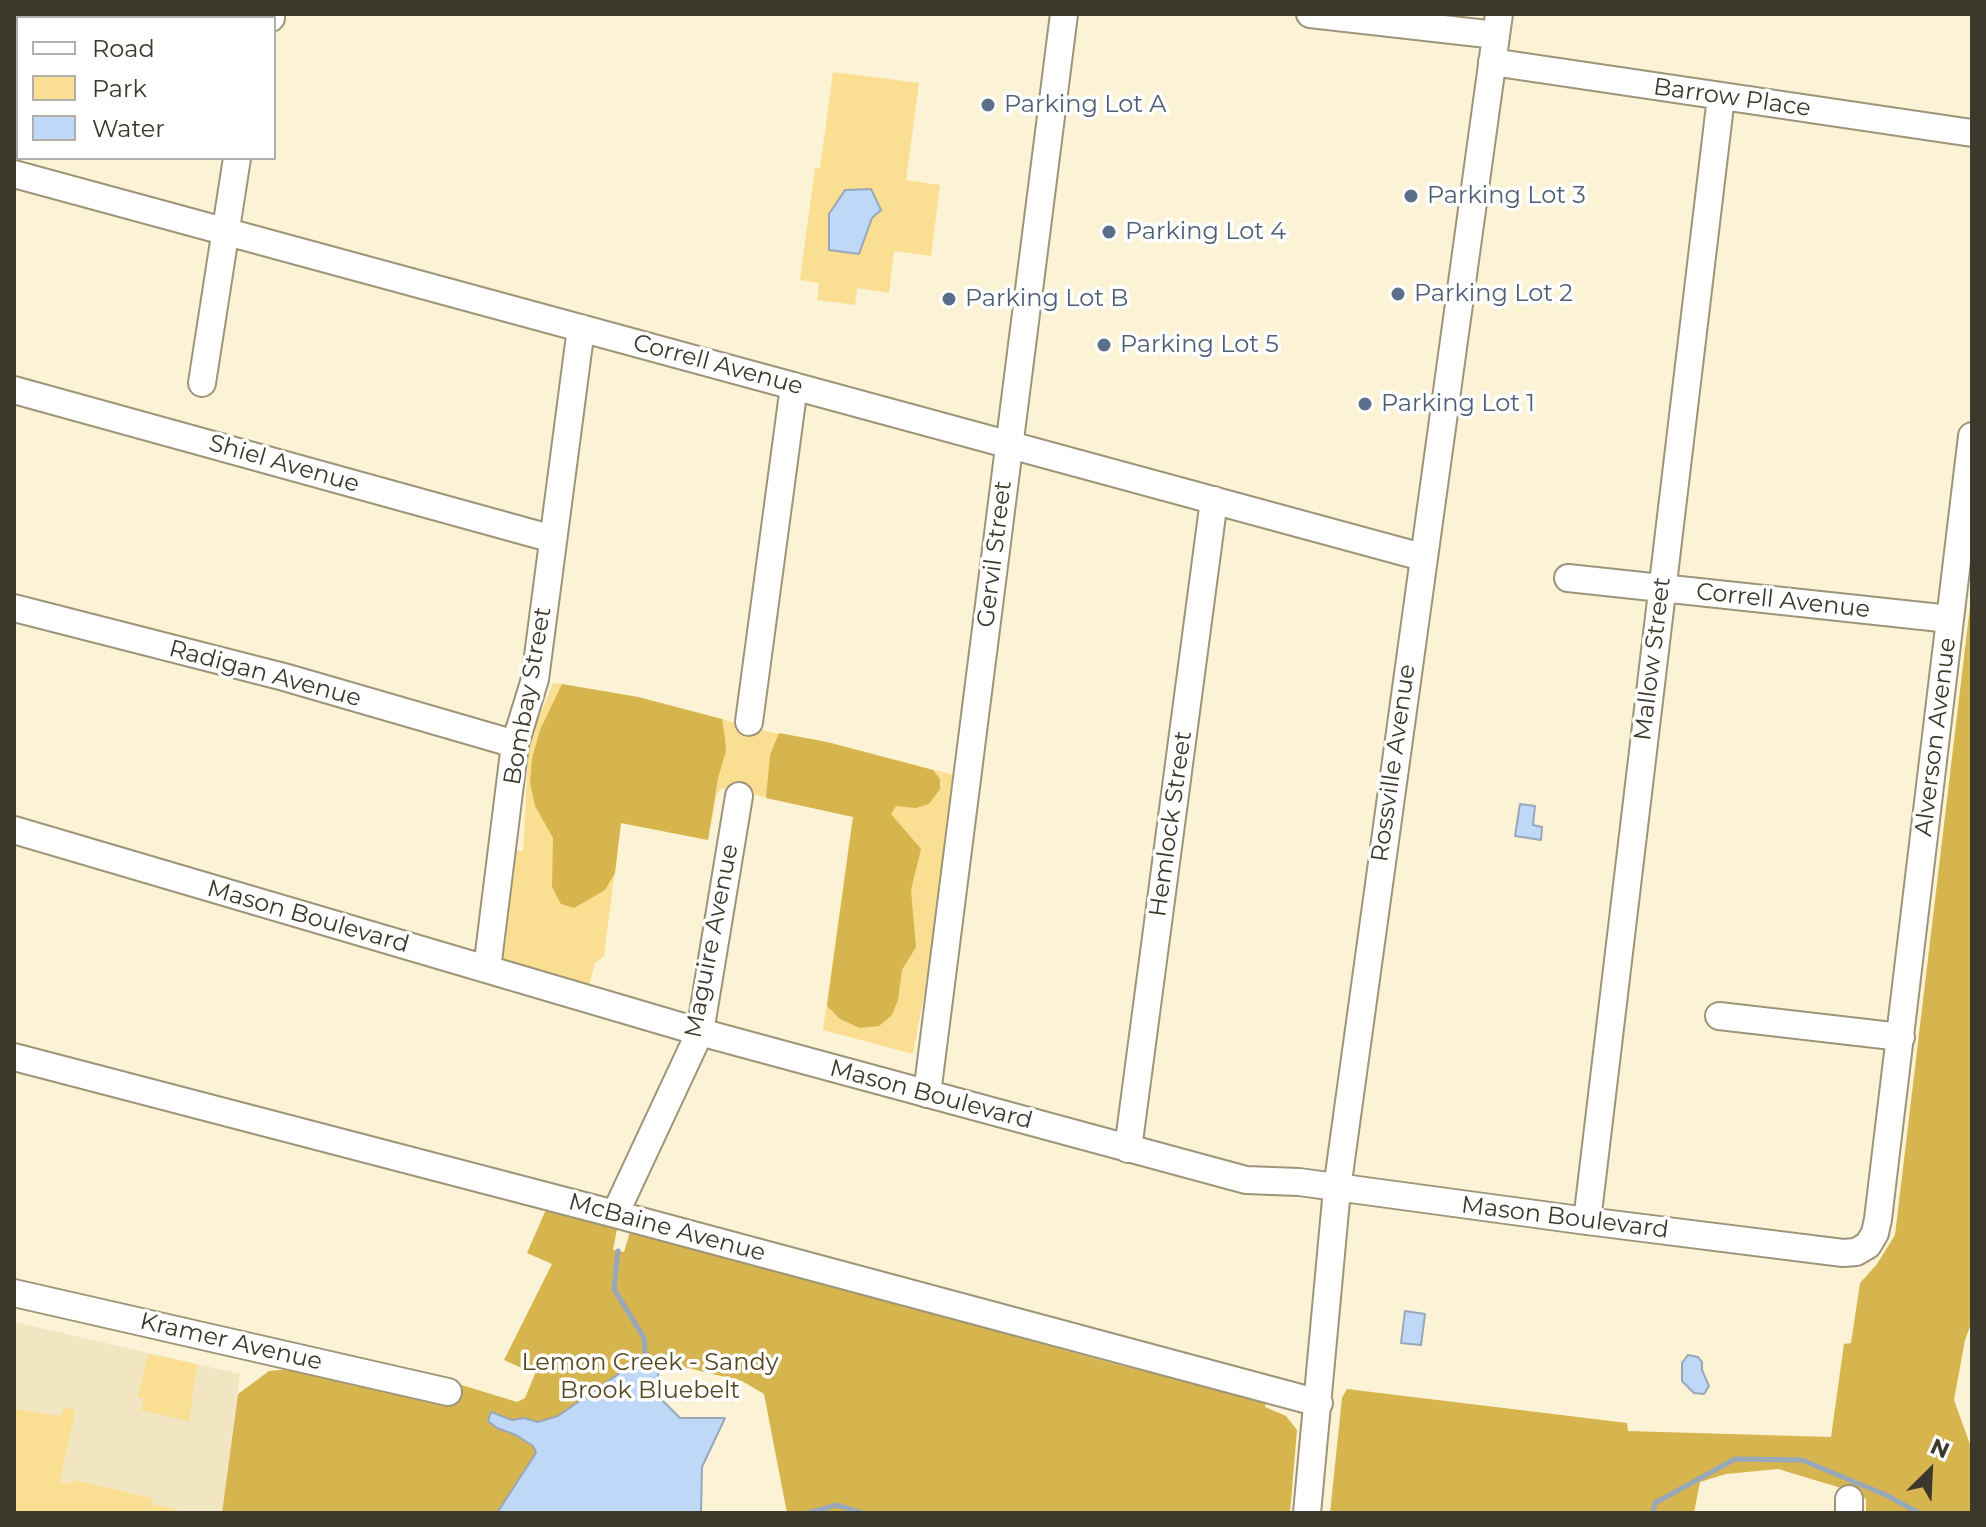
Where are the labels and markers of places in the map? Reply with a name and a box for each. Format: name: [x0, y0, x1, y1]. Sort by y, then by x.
place label: Parking Lot A: [1004, 91, 1166, 119]
marker: Parking Lot A: [979, 96, 997, 114]
place label: Parking Lot 3: [1427, 182, 1586, 210]
marker: Parking Lot 3: [1402, 187, 1420, 205]
place label: Parking Lot 4: [1125, 218, 1286, 246]
marker: Parking Lot 4: [1100, 223, 1118, 241]
place label: Parking Lot 2: [1414, 280, 1573, 308]
place label: Parking Lot B: [965, 285, 1128, 313]
marker: Parking Lot 2: [1389, 285, 1407, 303]
marker: Parking Lot B: [940, 290, 958, 308]
place label: Parking Lot 5: [1120, 331, 1279, 359]
marker: Parking Lot 5: [1095, 336, 1113, 354]
place label: Parking Lot 1: [1381, 390, 1535, 418]
marker: Parking Lot 1: [1356, 395, 1374, 413]

